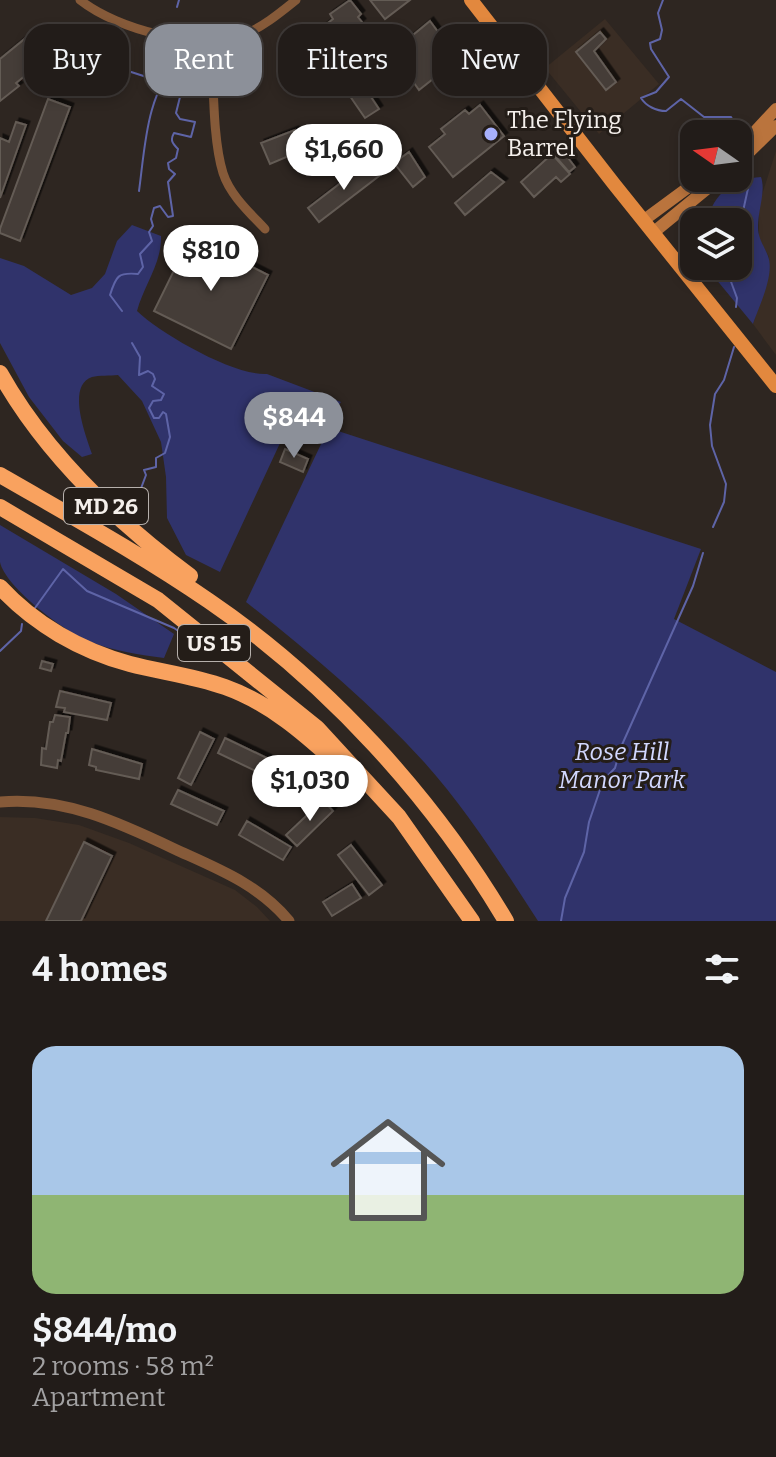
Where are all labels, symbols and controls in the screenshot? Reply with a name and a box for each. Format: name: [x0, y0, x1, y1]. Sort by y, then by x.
chip: Buy: [24, 24, 129, 96]
chip: Rent: [145, 24, 262, 96]
chip: Filters: [278, 24, 416, 96]
chip: New: [432, 24, 547, 96]
place label: The Flying Barrel: [507, 106, 622, 162]
north arrow: [680, 120, 752, 192]
map controls: [680, 120, 752, 280]
pin: $1,660: [279, 124, 409, 192]
marker: The Flying Barrel: [482, 125, 500, 143]
text: $1,660: [304, 134, 384, 165]
button: layers: [680, 208, 752, 280]
pin: $810: [164, 225, 258, 293]
text: $810: [181, 235, 241, 266]
pin: $844: [247, 392, 341, 460]
text: $844: [262, 402, 326, 433]
road number: MD 26: [64, 488, 148, 524]
road number: US 15: [178, 625, 250, 661]
park label: Rose Hill Manor Park: [559, 738, 686, 794]
pin: $1,030: [245, 755, 375, 823]
text: $1,030: [270, 765, 350, 796]
icon: filters: [700, 947, 744, 991]
text: 4 homes: [32, 949, 168, 990]
icon: home: [316, 1098, 460, 1242]
text: $844/mo: [32, 1310, 177, 1351]
text: 2 rooms · 58 m²: [32, 1351, 214, 1382]
text: Apartment: [32, 1382, 165, 1413]

